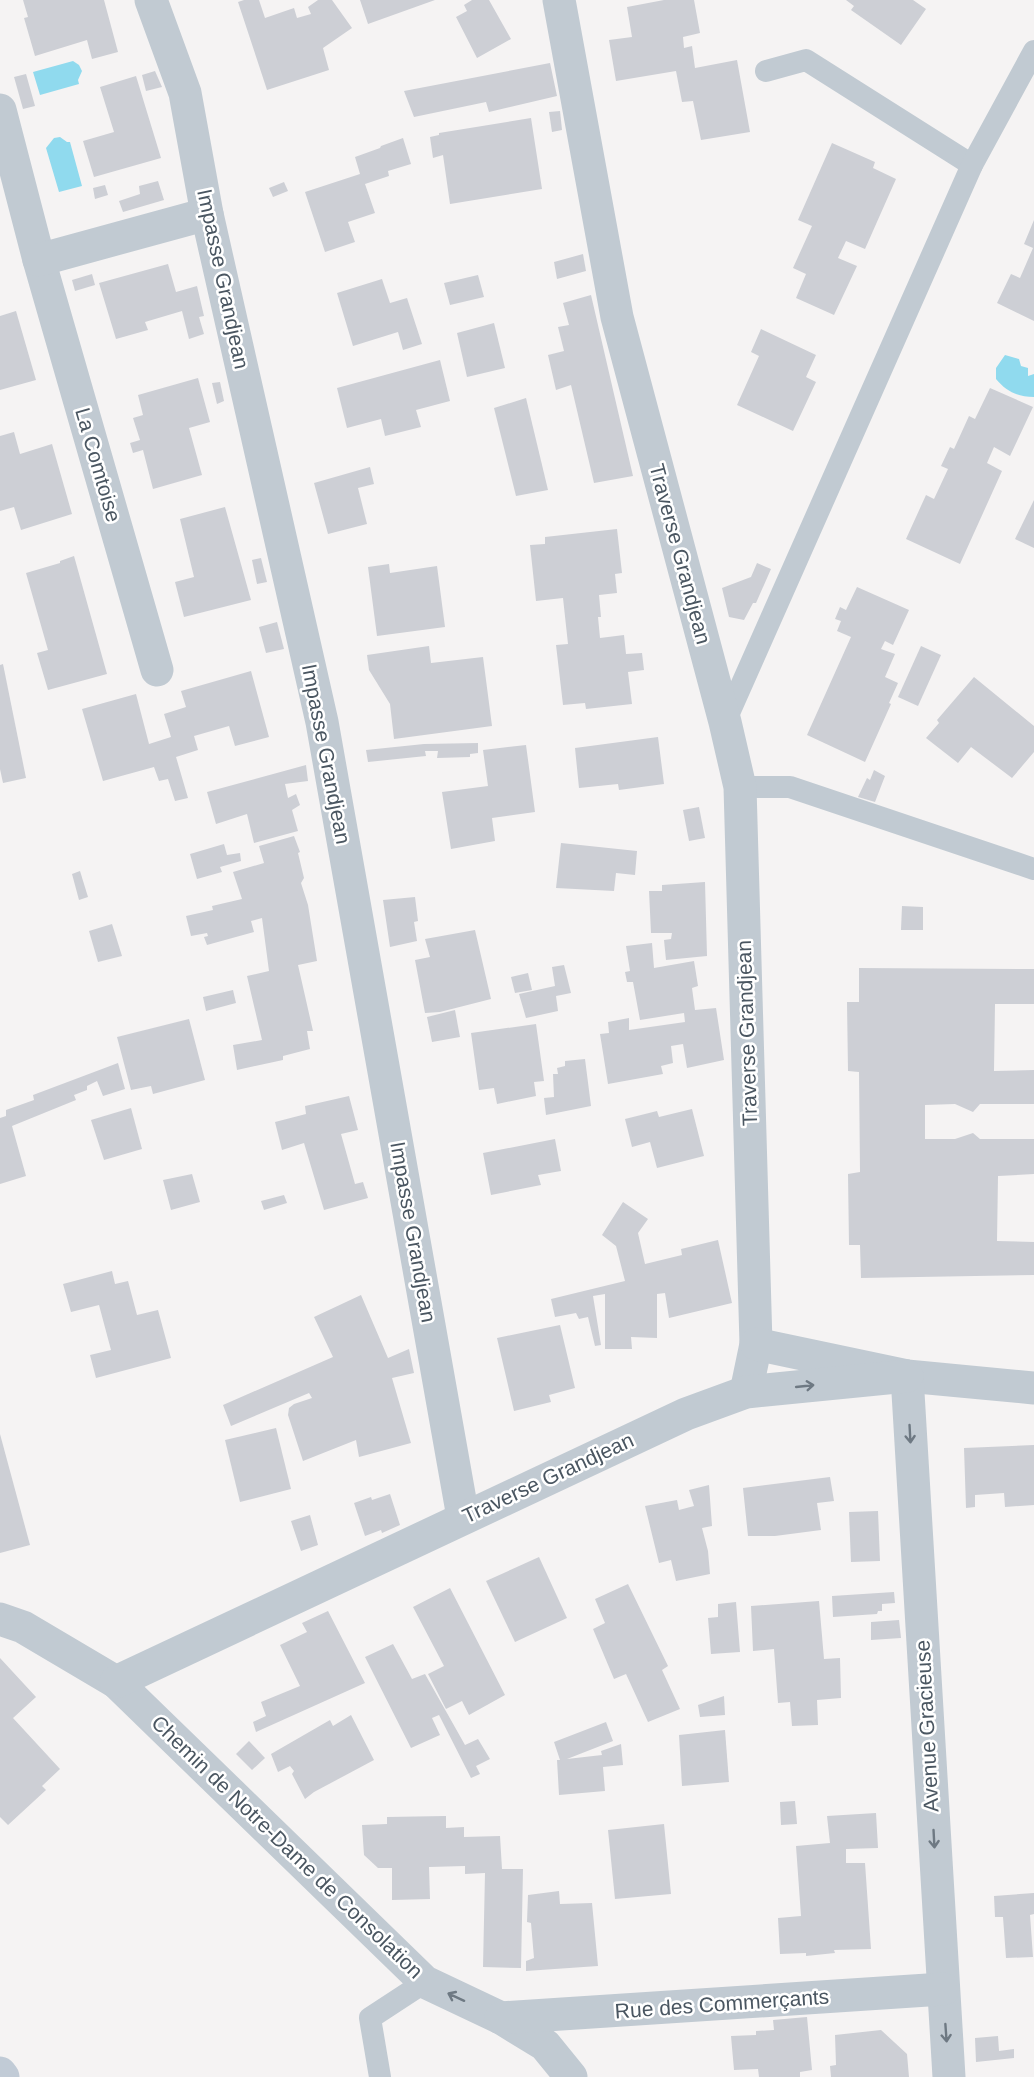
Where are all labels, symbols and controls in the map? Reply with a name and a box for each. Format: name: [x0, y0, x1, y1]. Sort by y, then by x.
street label: Impasse Grandjean: [193, 187, 254, 371]
street label: La Comtoise: [71, 405, 126, 525]
street label: Traverse Grandjean: [645, 461, 716, 647]
street label: Impasse Grandjean: [298, 662, 355, 846]
street label: Traverse Grandjean: [732, 940, 761, 1126]
street label: Impasse Grandjean: [386, 1140, 441, 1324]
one-way arrow: [794, 1380, 814, 1391]
one-way arrow: [905, 1424, 916, 1444]
street label: Traverse Grandjean: [459, 1428, 637, 1527]
street label: Avenue Gracieuse: [911, 1639, 942, 1813]
street label: Chemin de Notre-Dame de Consolation: [147, 1711, 428, 1983]
one-way arrow: [929, 1828, 940, 1848]
street label: Rue des Commerçants: [614, 1985, 830, 2022]
one-way arrow: [448, 1991, 466, 2003]
one-way arrow: [941, 2023, 952, 2043]

